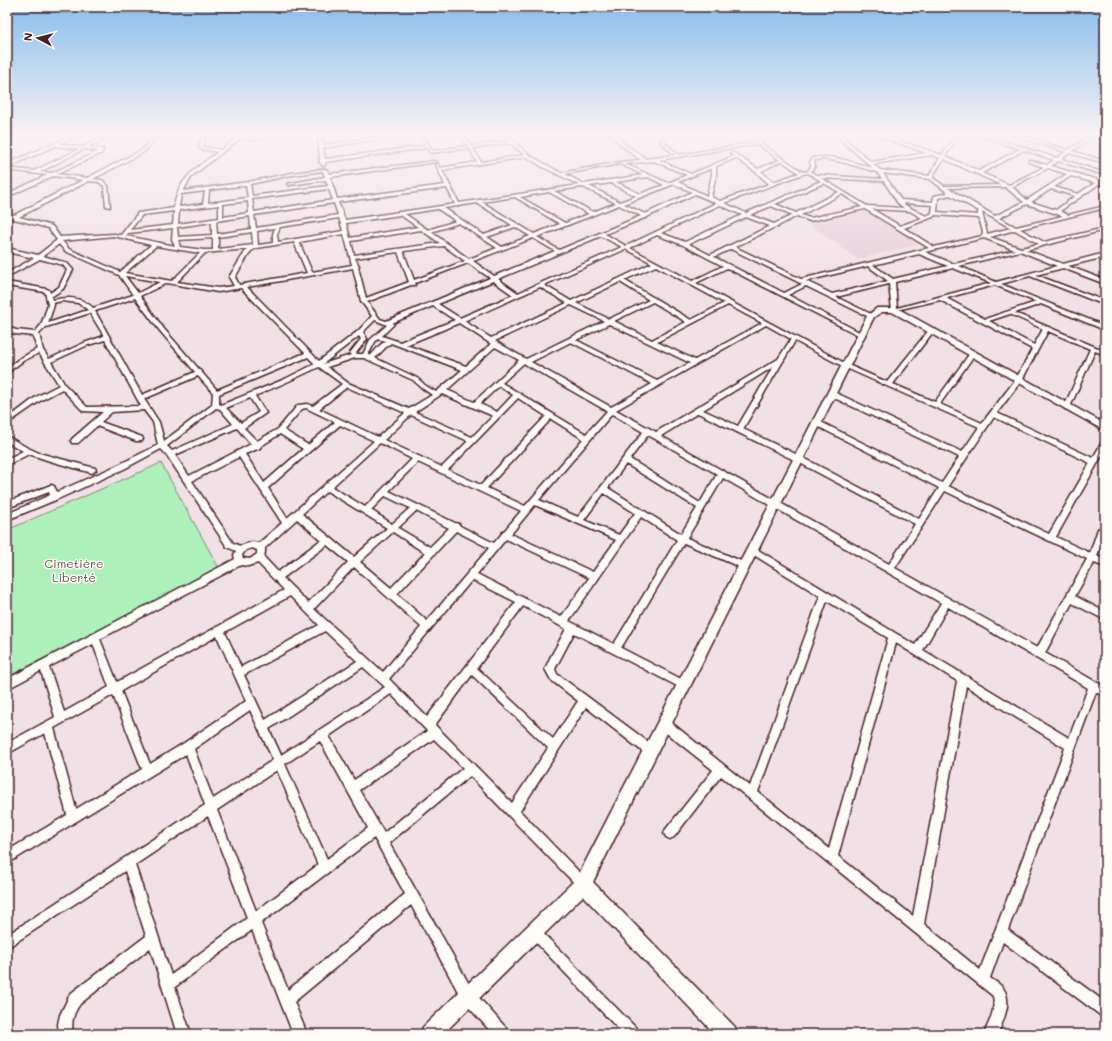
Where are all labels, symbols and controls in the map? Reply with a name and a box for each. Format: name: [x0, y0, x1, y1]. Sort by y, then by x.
north arrow: [18, 18, 58, 58]
text: N: [20, 32, 36, 42]
park label: Cimetière Liberté: [44, 555, 104, 585]

